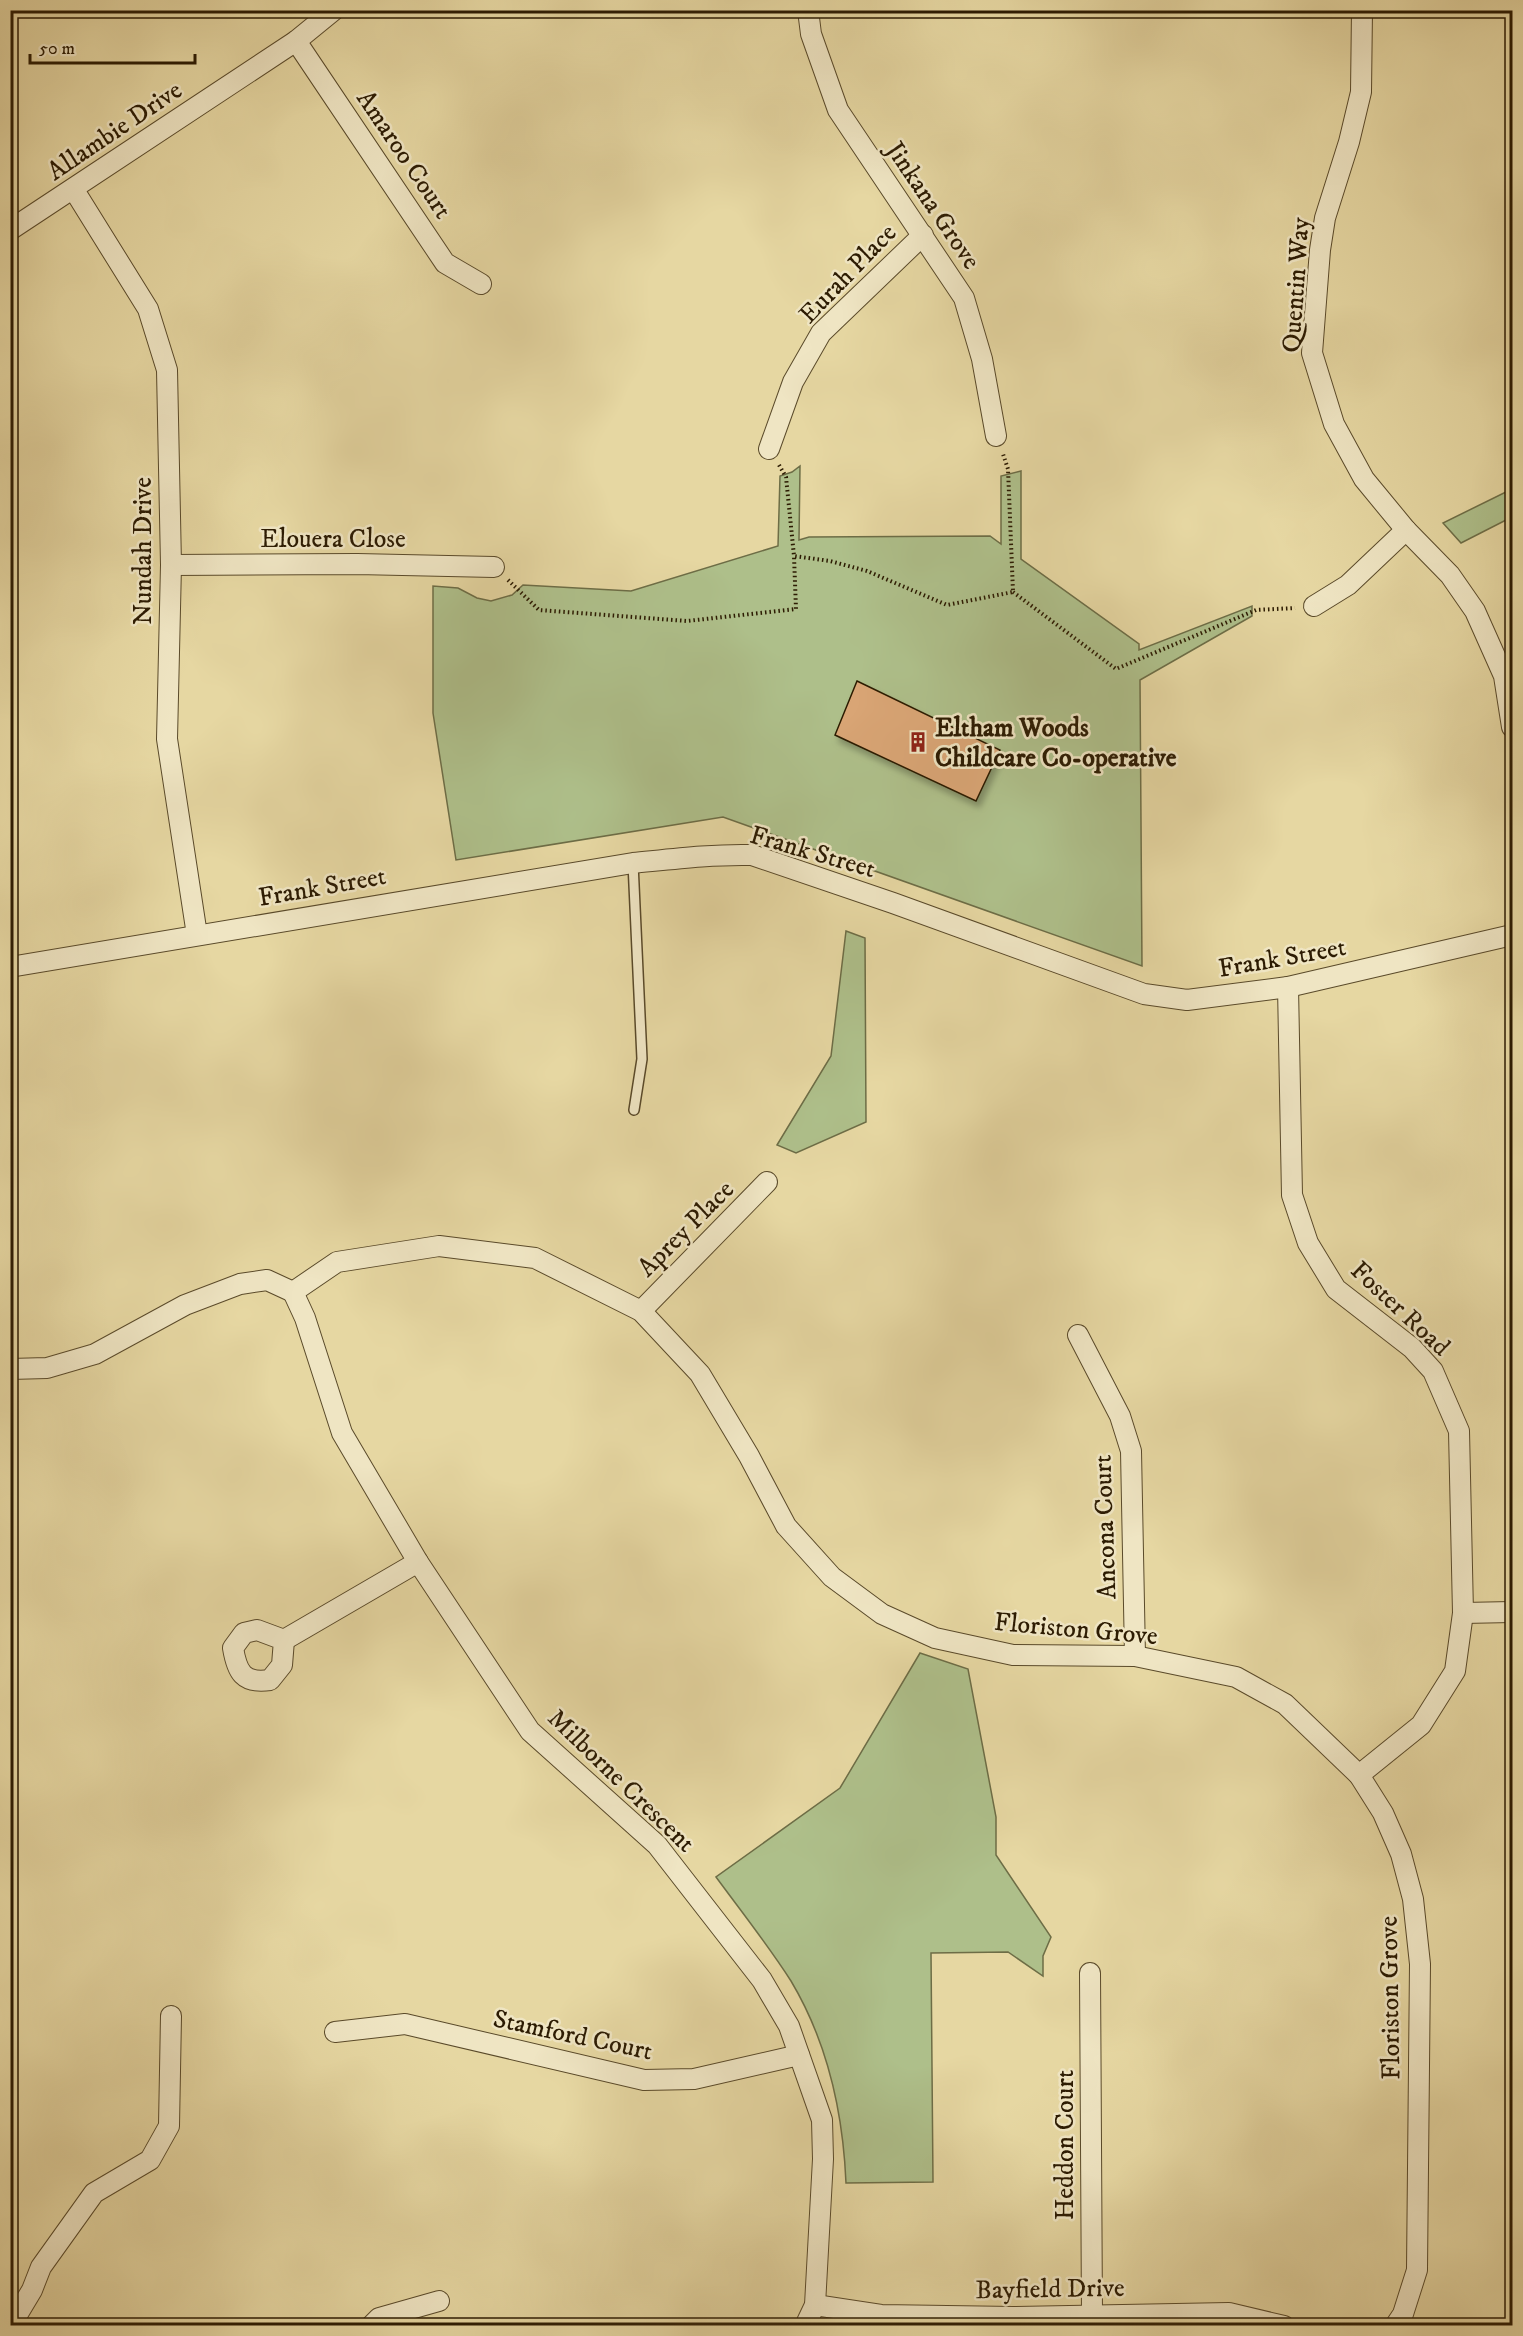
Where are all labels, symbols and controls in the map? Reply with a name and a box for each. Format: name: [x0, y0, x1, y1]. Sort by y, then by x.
scale bar: [30, 27, 195, 65]
text: 50 m: [39, 38, 75, 60]
street label: Allambie Drive: [41, 74, 189, 188]
street label: Amaroo Court: [349, 84, 459, 225]
street label: Jinkana Grove: [877, 134, 988, 276]
street label: Quentin Way: [1275, 216, 1318, 354]
street label: Eurah Place: [792, 217, 904, 331]
street label: Nundah Drive: [127, 477, 160, 625]
street label: Elouera Close: [260, 523, 406, 556]
place label: Eltham Woods Childcare Co-operative: [935, 712, 1177, 775]
building icon: Eltham Woods Childcare Co-operative: [906, 730, 930, 754]
street label: Frank Street: [746, 819, 879, 886]
street label: Frank Street: [256, 860, 389, 915]
street label: Frank Street: [1216, 931, 1349, 986]
street label: Aprey Place: [631, 1174, 741, 1284]
street label: Foster Road: [1343, 1255, 1457, 1364]
street label: Ancona Court: [1086, 1454, 1125, 1600]
street label: Floriston Grove: [993, 1606, 1159, 1653]
street label: Milborne Crescent: [540, 1702, 702, 1860]
street label: Floriston Grove: [1373, 1916, 1408, 2080]
street label: Stamford Court: [490, 2002, 655, 2068]
street label: Heddon Court: [1049, 2070, 1082, 2220]
street label: Bayfield Drive: [975, 2272, 1125, 2307]

